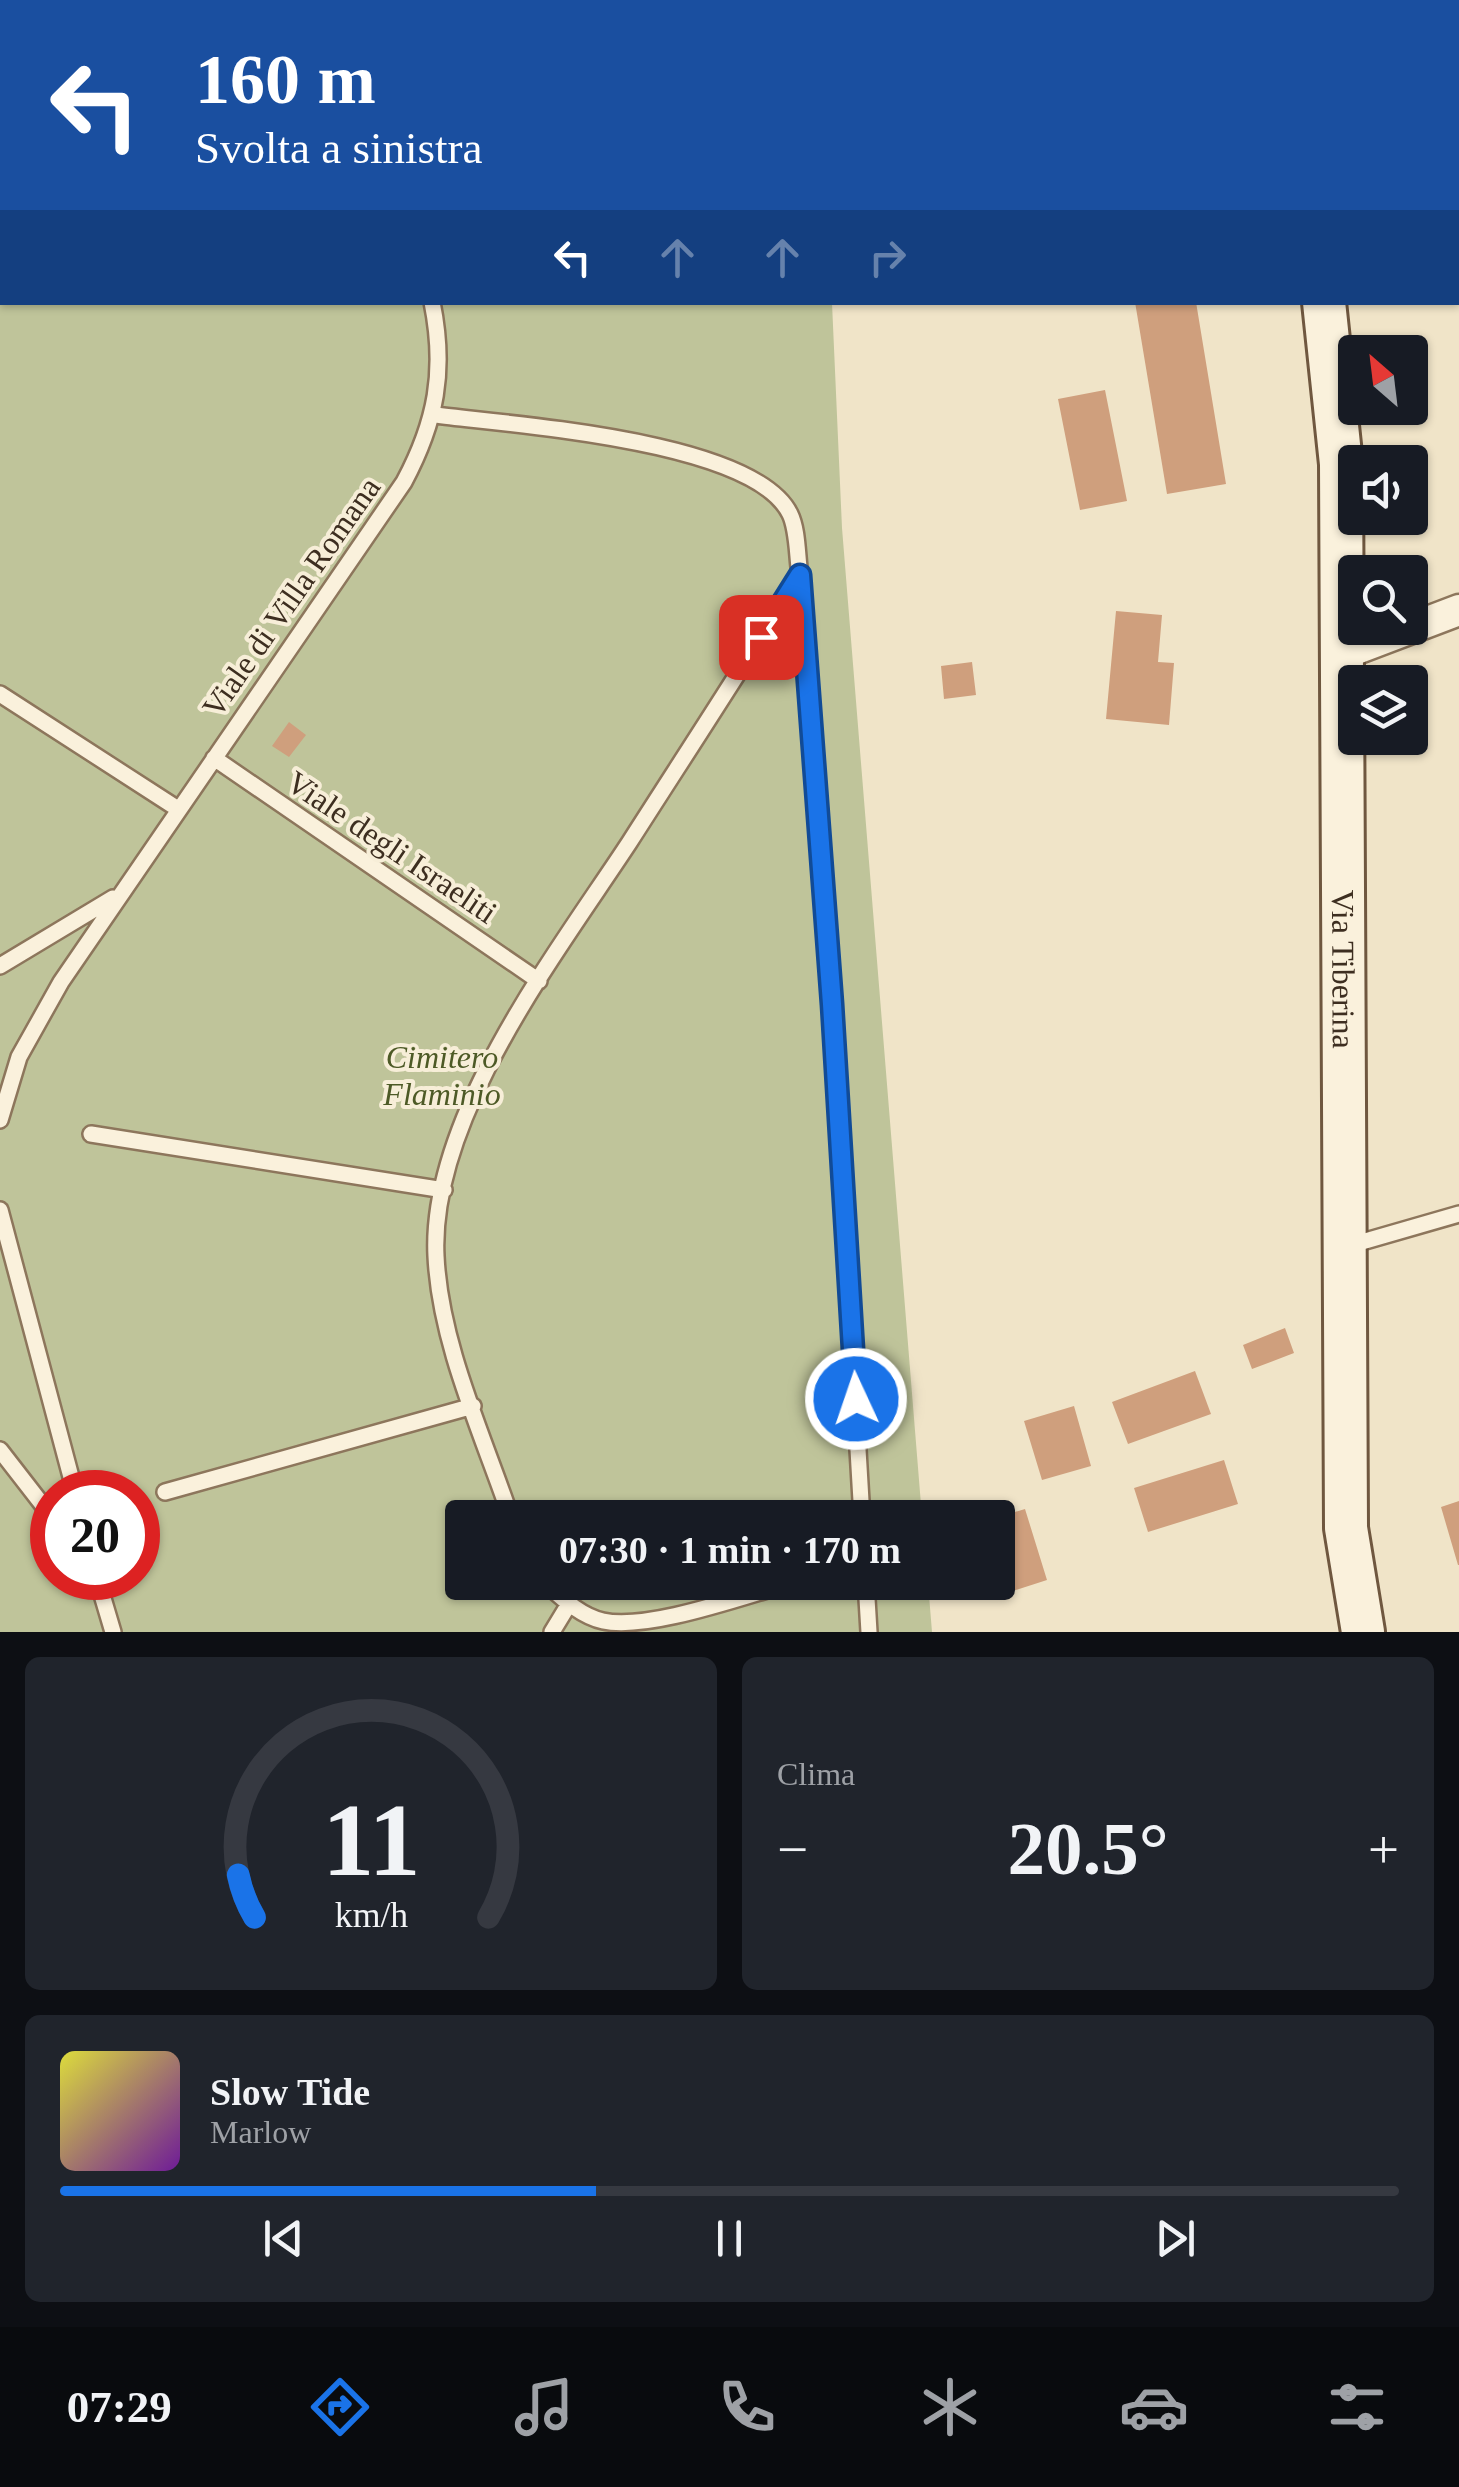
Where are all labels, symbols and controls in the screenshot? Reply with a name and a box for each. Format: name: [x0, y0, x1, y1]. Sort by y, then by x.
icon: left: [30, 40, 160, 170]
text: 160 m: [195, 41, 376, 118]
text: Svolta a sinistra: [195, 123, 482, 173]
icon: left: [545, 230, 600, 285]
icon: ahead: [650, 230, 705, 285]
icon: ahead: [755, 230, 810, 285]
icon: right: [860, 230, 915, 285]
north arrow: [1338, 335, 1428, 425]
map controls: [1338, 335, 1428, 755]
button: sound: [1338, 445, 1428, 535]
street label: Viale di Villa Romana: [195, 470, 387, 724]
button: search: [1338, 555, 1428, 645]
pin: [719, 595, 804, 680]
icon: arrive: [734, 610, 789, 665]
button: layers: [1338, 665, 1428, 755]
street label: Viale degli Israeliti: [280, 764, 504, 931]
street label: Via Tiberina: [1325, 890, 1362, 1049]
park label: Cimitero Flaminio: [382, 1039, 501, 1112]
position arrow: [804, 1347, 908, 1451]
speed limit sign: 20: [30, 1470, 160, 1600]
text: 07:30 · 1 min · 170 m: [559, 1529, 901, 1571]
text: Clima: [777, 1756, 855, 1792]
text: 11: [322, 1782, 420, 1897]
text: 20.5°: [1007, 1807, 1169, 1890]
text: −: [777, 1819, 808, 1880]
text: +: [1368, 1819, 1399, 1880]
text: km/h: [334, 1895, 408, 1935]
text: Slow Tide: [210, 2071, 370, 2113]
text: Marlow: [210, 2114, 311, 2150]
icon: previous: [256, 2211, 311, 2266]
icon: pause: [702, 2211, 757, 2266]
icon: next: [1148, 2211, 1203, 2266]
icon: directions: [305, 2372, 375, 2442]
icon: music: [509, 2372, 579, 2442]
icon: phone: [712, 2372, 782, 2442]
icon: climate: [915, 2372, 985, 2442]
icon: car: [1119, 2372, 1189, 2442]
icon: filters: [1322, 2372, 1392, 2442]
text: 07:29: [67, 2382, 172, 2432]

